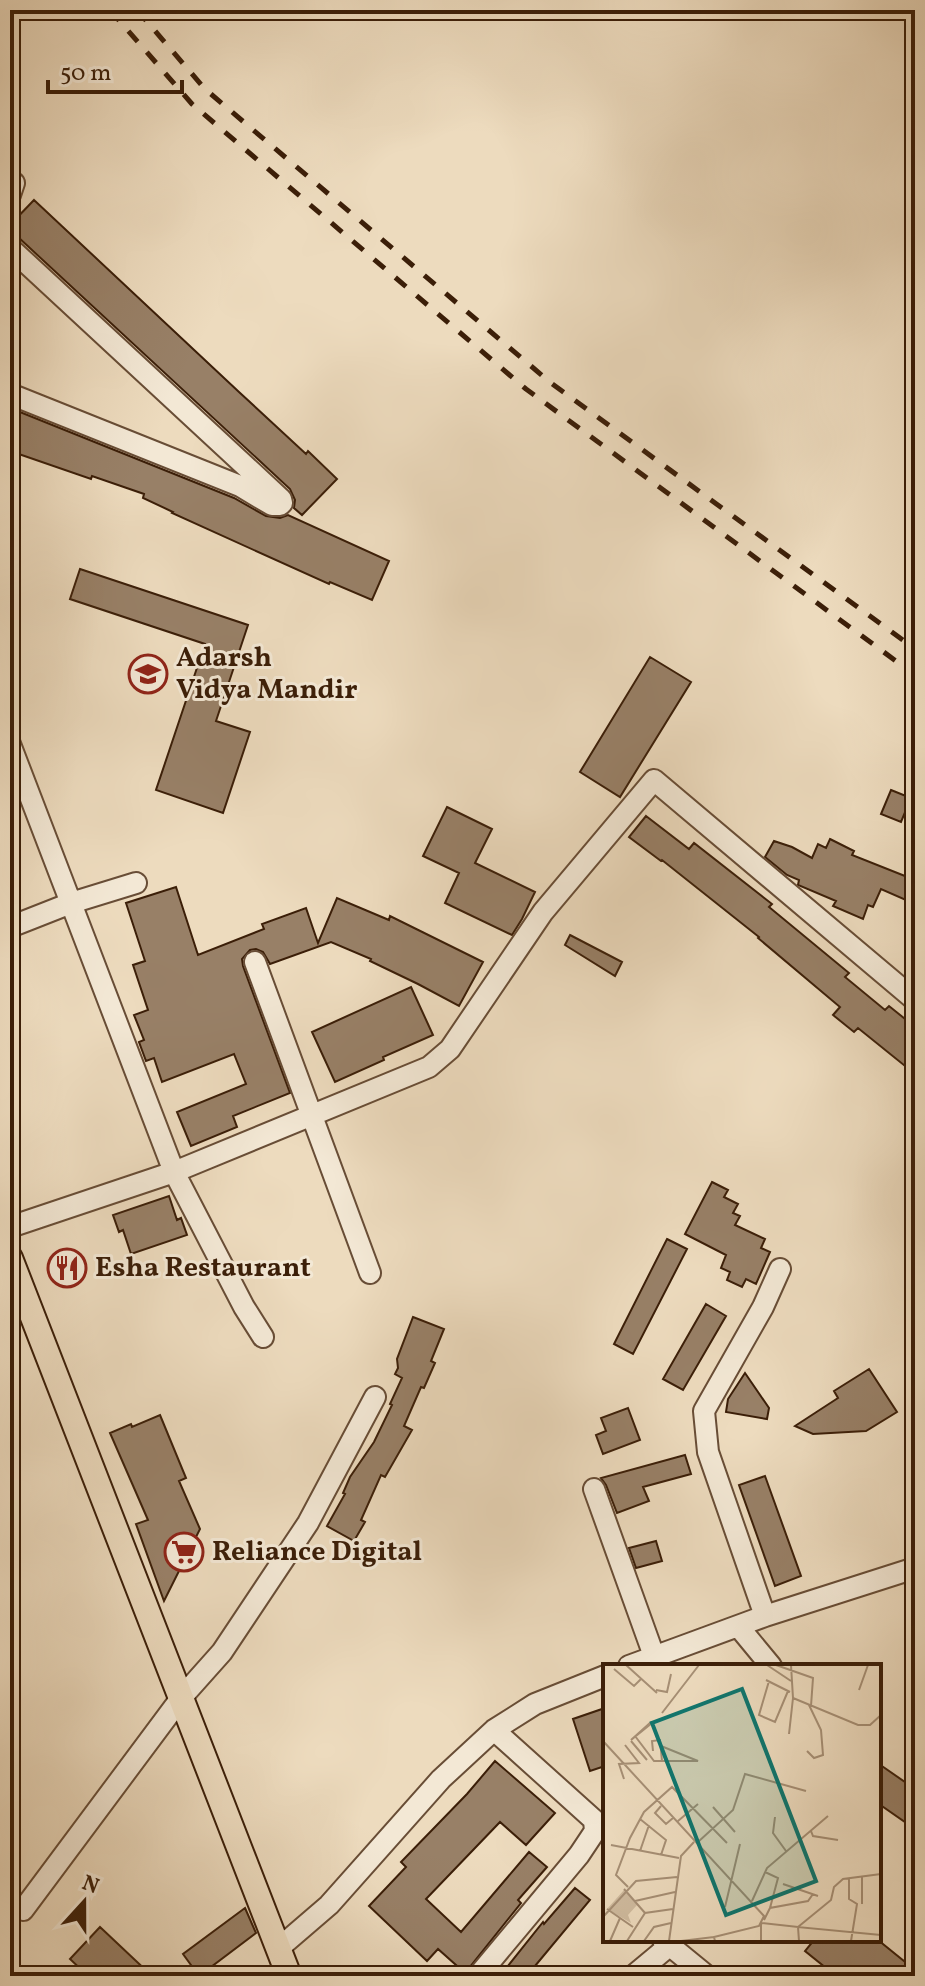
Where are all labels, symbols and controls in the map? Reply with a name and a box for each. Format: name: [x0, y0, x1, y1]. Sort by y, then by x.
scale bar: [48, 44, 182, 94]
text: 50 m: [60, 57, 112, 91]
place label: Adarsh Vidya Mandir: [176, 639, 358, 710]
school or university icon: Adarsh Vidya Mandir: [127, 653, 169, 695]
restaurant icon: Esha Restaurant: [46, 1247, 88, 1289]
place label: Esha Restaurant: [95, 1249, 311, 1288]
supermarket icon: Reliance Digital: [163, 1531, 205, 1573]
place label: Reliance Digital: [212, 1533, 422, 1572]
inset map: [603, 1664, 881, 1942]
north arrow: [44, 1862, 124, 1942]
text: N: [77, 1868, 103, 1903]

